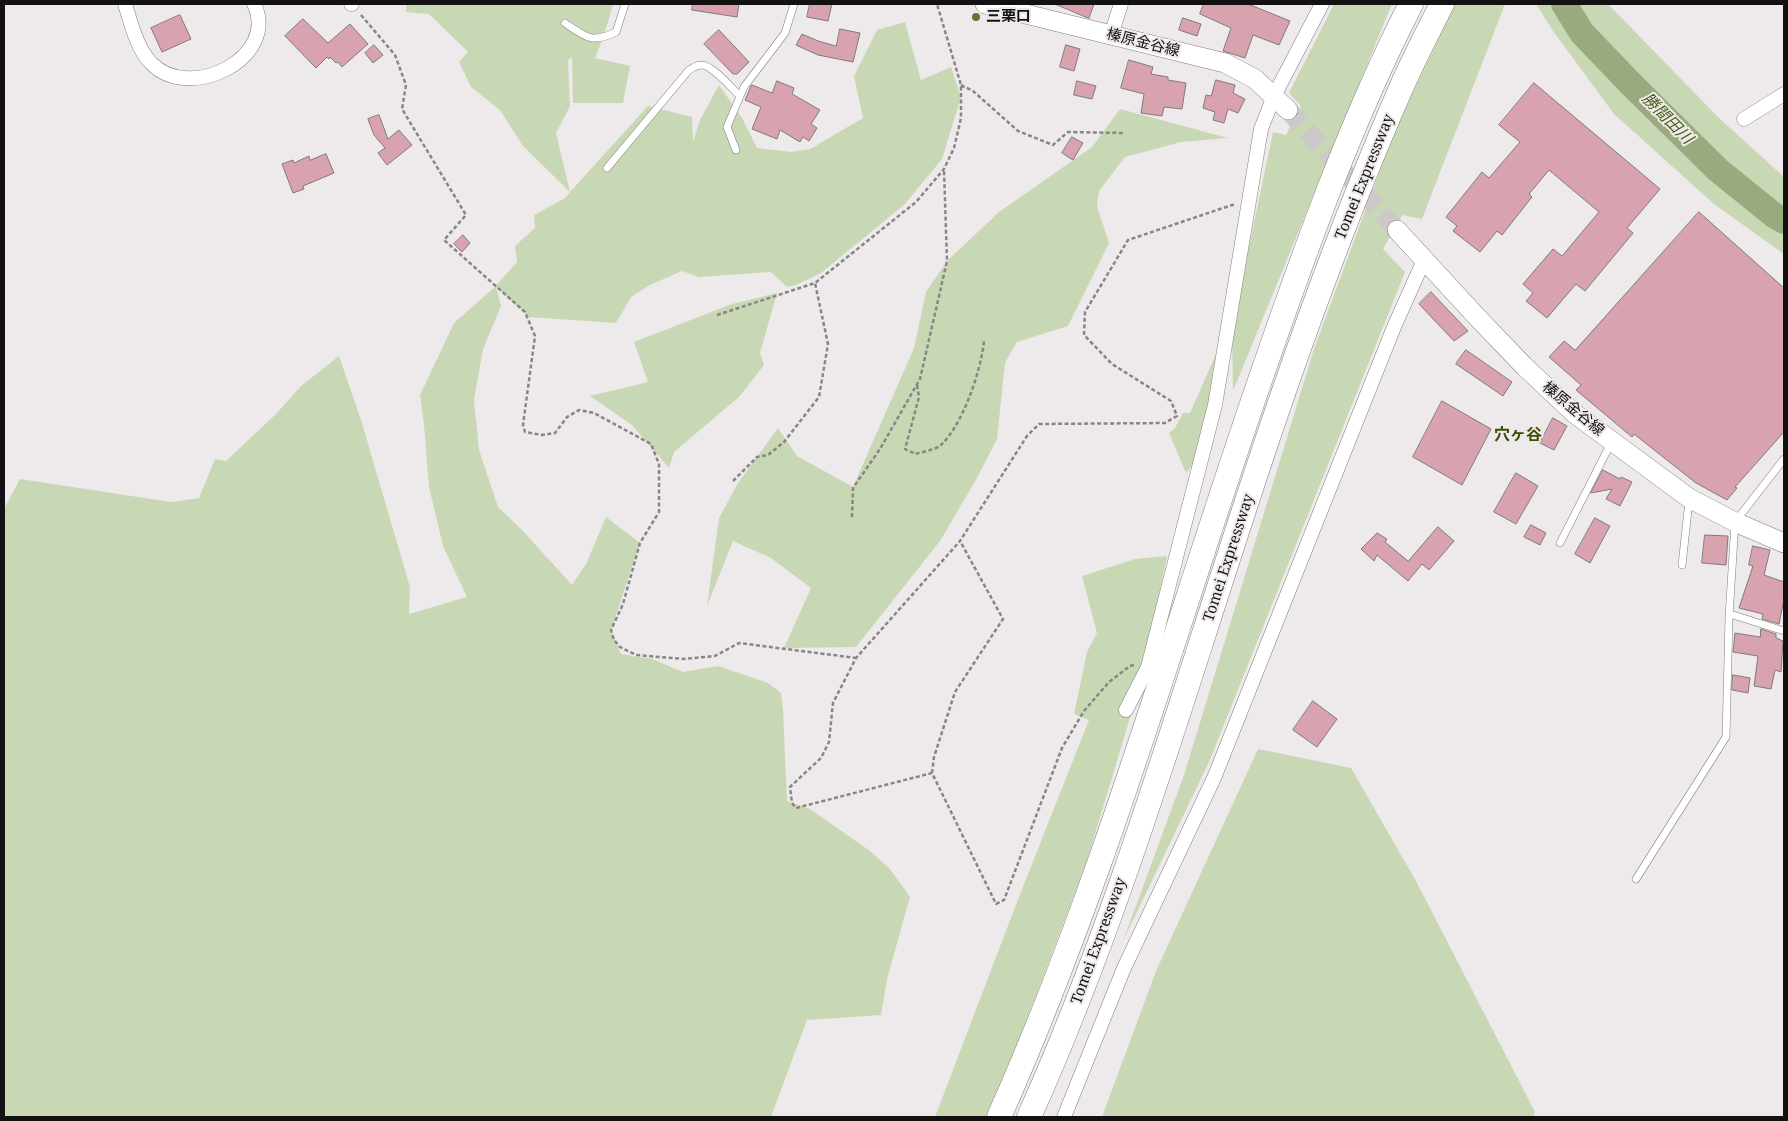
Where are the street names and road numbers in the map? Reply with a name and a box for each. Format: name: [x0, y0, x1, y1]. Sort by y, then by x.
street label: 榛原金谷線: [1104, 25, 1182, 61]
street label: Tomei Expressway: [1332, 112, 1398, 242]
street label: 榛原金谷線: [1538, 378, 1608, 440]
street label: Tomei Expressway: [1200, 492, 1258, 624]
street label: Tomei Expressway: [1068, 875, 1130, 1007]

